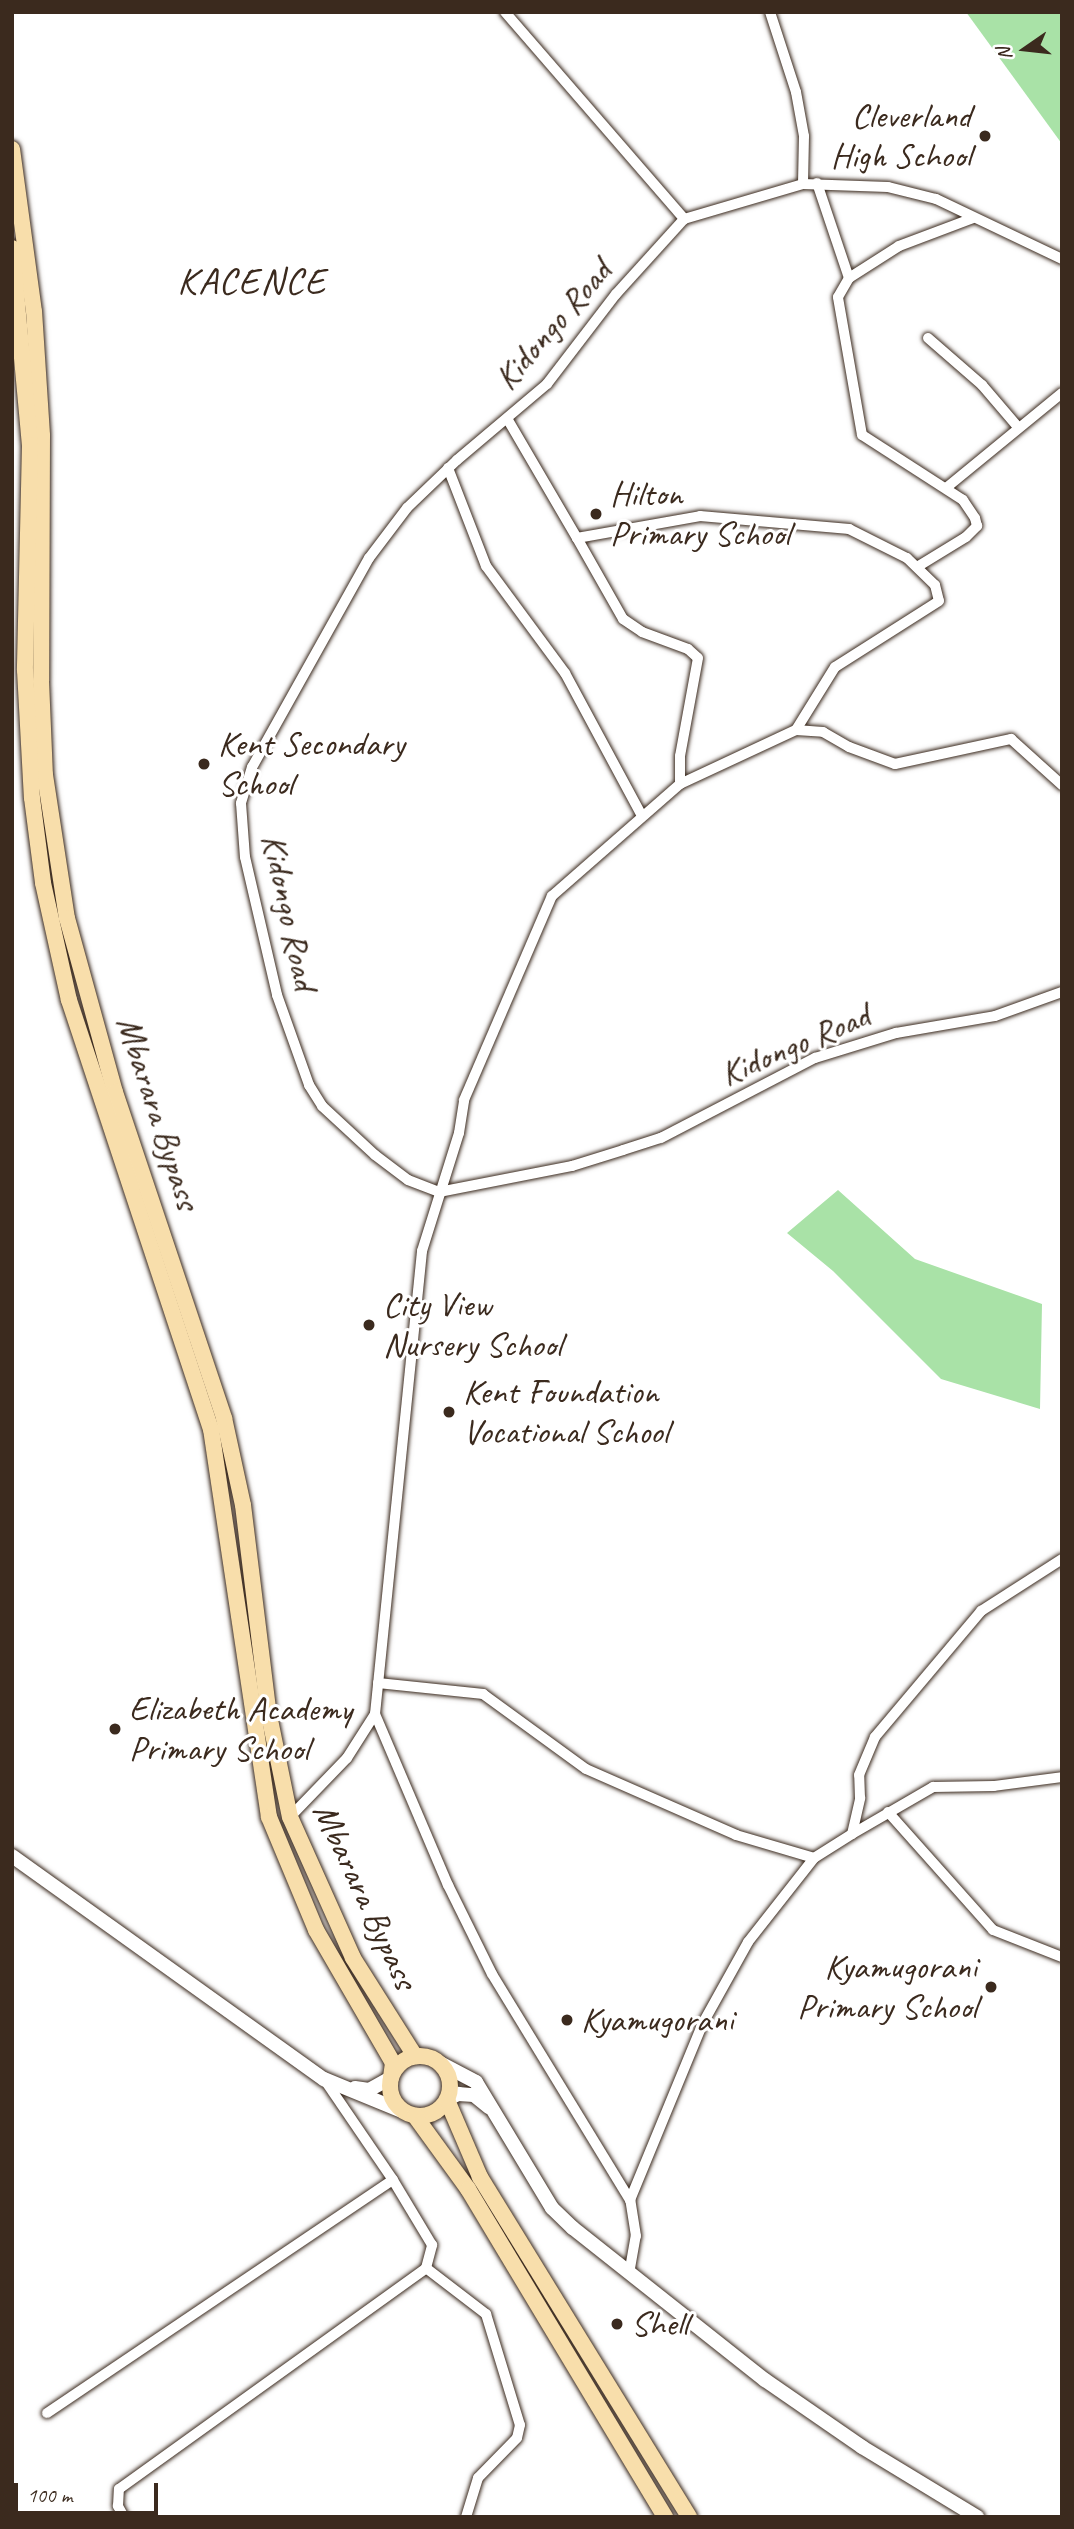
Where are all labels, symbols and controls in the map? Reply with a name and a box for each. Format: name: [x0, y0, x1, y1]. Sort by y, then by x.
north arrow: [990, 14, 1060, 84]
text: N: [992, 45, 1018, 63]
place label: Cleverland High School: [832, 95, 971, 177]
marker: Cleverland High School: [977, 128, 993, 144]
street label: Kidongo Road: [485, 252, 621, 398]
district label: KACENCE: [179, 258, 325, 304]
place label: Hilton Primary School: [610, 473, 789, 555]
marker: Hilton Primary School: [588, 506, 604, 522]
place label: Kent Secondary School: [218, 723, 402, 805]
marker: Kent Secondary School: [196, 756, 212, 772]
street label: Kidongo Road: [252, 830, 326, 994]
street label: Kidongo Road: [714, 995, 876, 1095]
street label: Mbarara Bypass: [107, 1011, 209, 1215]
place label: City View Nursery School: [383, 1284, 561, 1366]
marker: City View Nursery School: [361, 1317, 377, 1333]
place label: Kent Foundation Vocational School: [463, 1371, 668, 1453]
marker: Kent Foundation Vocational School: [441, 1404, 457, 1420]
place label: Elizabeth Academy Primary School: [129, 1688, 350, 1770]
marker: Elizabeth Academy Primary School: [107, 1721, 123, 1737]
street label: Mbarara Bypass: [304, 1796, 426, 1996]
place label: Kyamugorani Primary School: [798, 1946, 977, 2028]
marker: Kyamugorani Primary School: [983, 1979, 999, 1995]
place label: Kyamugorani: [581, 1999, 733, 2041]
marker: Kyamugorani: [559, 2012, 575, 2028]
place label: Shell: [631, 2303, 688, 2345]
marker: Shell: [609, 2316, 625, 2332]
scale bar: [18, 2470, 161, 2514]
text: 100 m: [27, 2482, 72, 2508]

